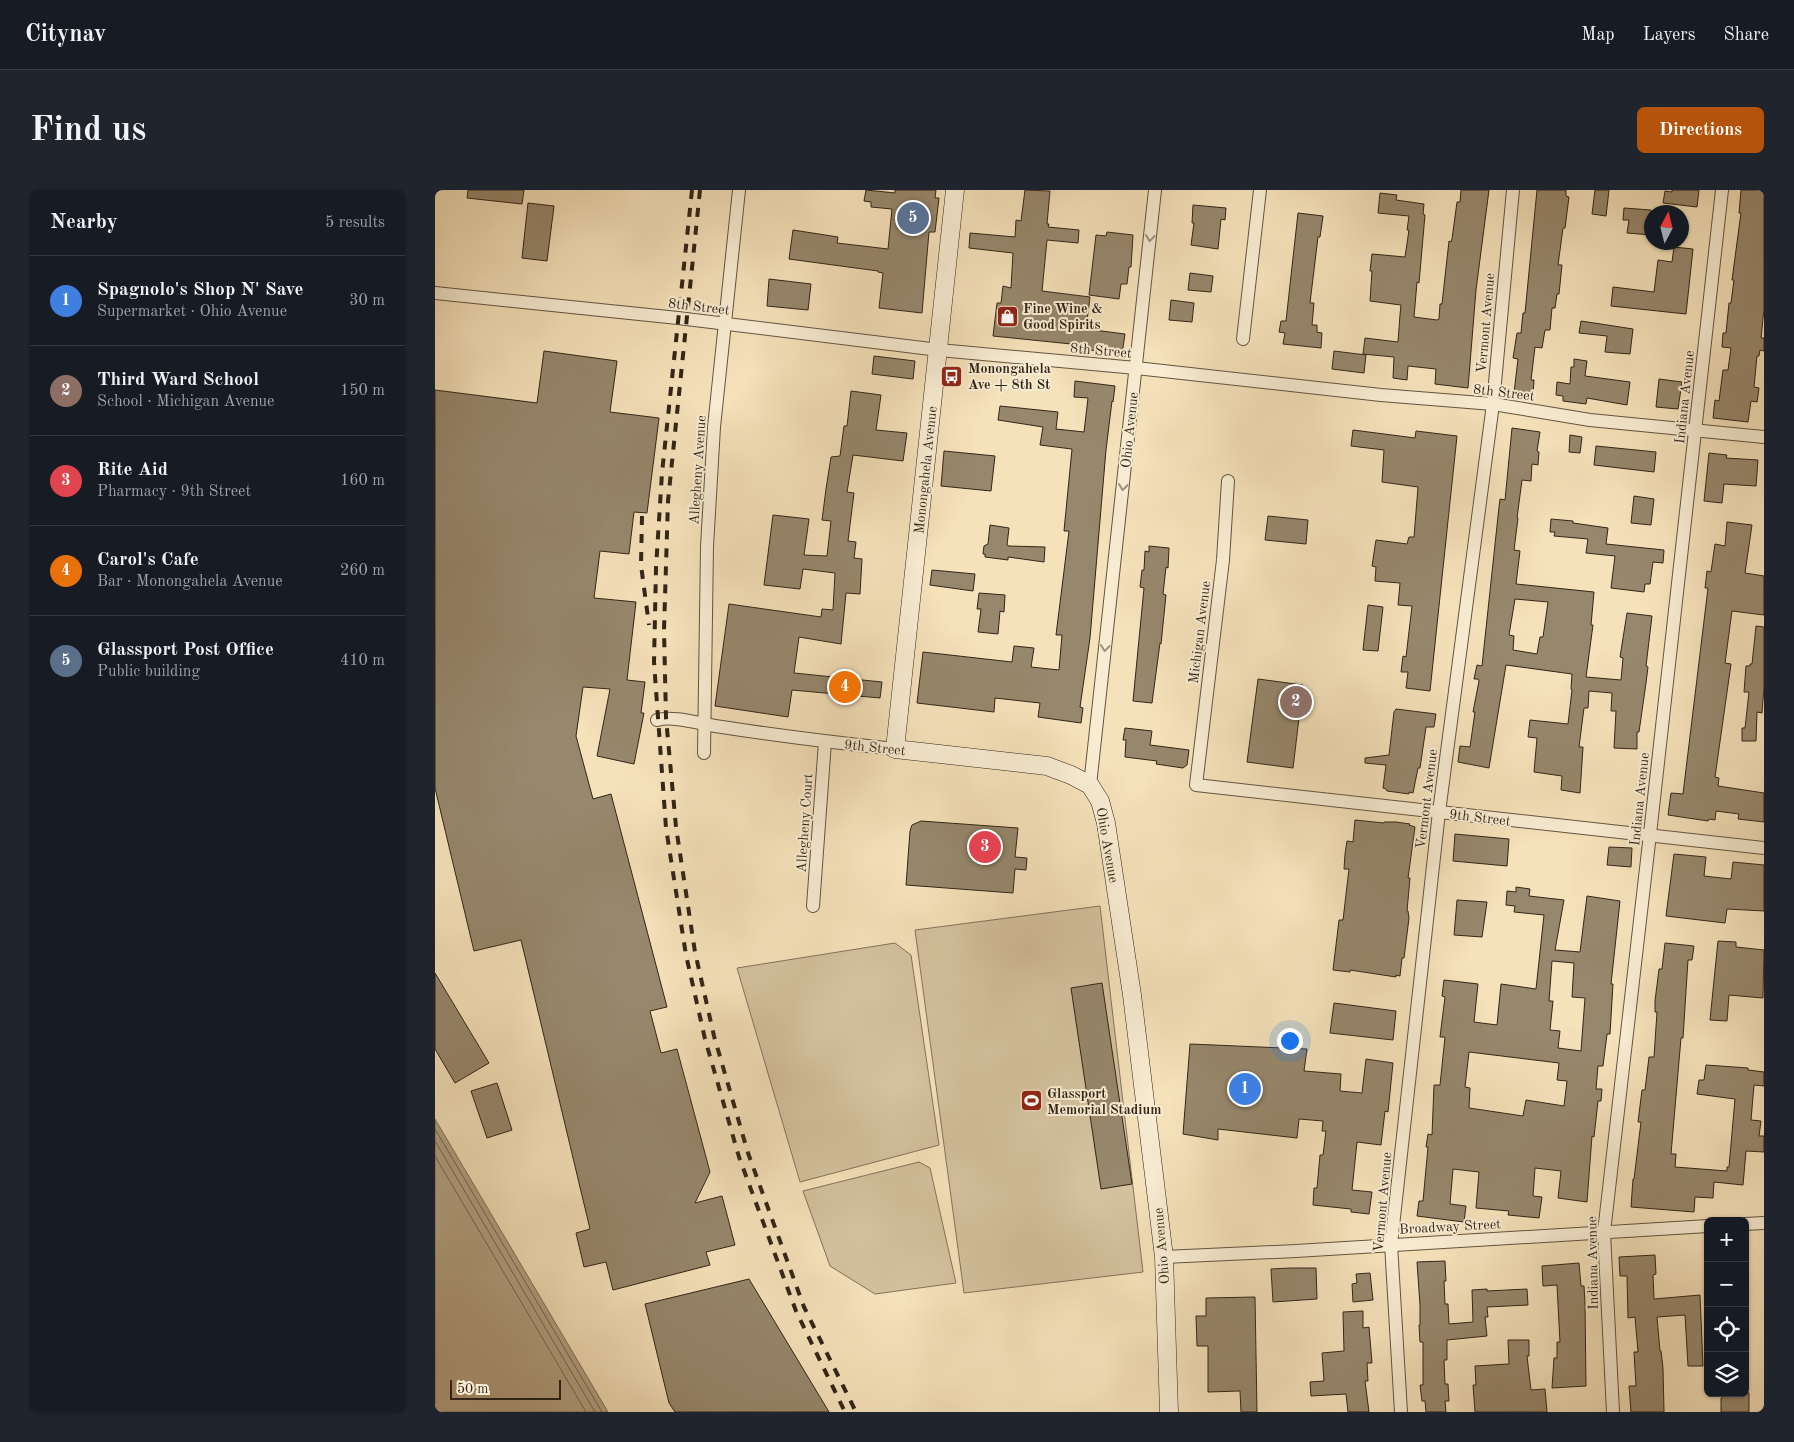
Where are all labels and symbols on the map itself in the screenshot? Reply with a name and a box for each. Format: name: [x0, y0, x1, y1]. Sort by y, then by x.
pin: 5: [897, 199, 929, 237]
north arrow: [1644, 205, 1689, 250]
one-way arrow: [1145, 235, 1156, 243]
street label: Vermont Avenue: [1475, 272, 1497, 374]
street label: 8th Street: [667, 296, 730, 318]
place label: Fine Wine & Good Spirits: [1023, 302, 1102, 332]
shop icon: Fine Wine & Good Spirits: [995, 304, 1019, 328]
street label: 8th Street: [1070, 341, 1132, 361]
street label: Indiana Avenue: [1673, 350, 1697, 445]
place label: Monongahela Ave + 8th St: [968, 362, 1051, 392]
bus stop icon: Monongahela Ave + 8th St: [940, 364, 964, 388]
street label: 8th Street: [1472, 382, 1535, 404]
street label: Ohio Avenue: [1119, 391, 1141, 469]
street label: Monongahela Avenue: [912, 406, 940, 535]
street label: Allegheny Avenue: [687, 415, 709, 525]
one-way arrow: [1118, 483, 1129, 491]
street label: Michigan Avenue: [1187, 580, 1213, 684]
one-way arrow: [1100, 645, 1111, 653]
pin: 4: [829, 668, 861, 706]
pin: 2: [1280, 683, 1312, 721]
street label: 9th Street: [844, 738, 906, 758]
street label: Vermont Avenue: [1414, 748, 1440, 850]
street label: Indiana Avenue: [1628, 752, 1652, 847]
street label: Allegheny Court: [795, 773, 815, 873]
street label: Ohio Avenue: [1093, 806, 1121, 884]
street label: 9th Street: [1448, 807, 1511, 829]
pin: 3: [969, 828, 1001, 866]
your location: [1277, 1028, 1303, 1054]
pin: 1: [1229, 1070, 1261, 1108]
place label: Glassport Memorial Stadium: [1047, 1087, 1161, 1117]
sports icon: Glassport Memorial Stadium: [1019, 1089, 1043, 1113]
street label: Vermont Avenue: [1372, 1151, 1394, 1253]
street label: Ohio Avenue: [1152, 1207, 1172, 1285]
street label: Indiana Avenue: [1585, 1216, 1601, 1310]
street label: Broadway Street: [1399, 1217, 1502, 1237]
scale bar: [450, 1377, 561, 1400]

